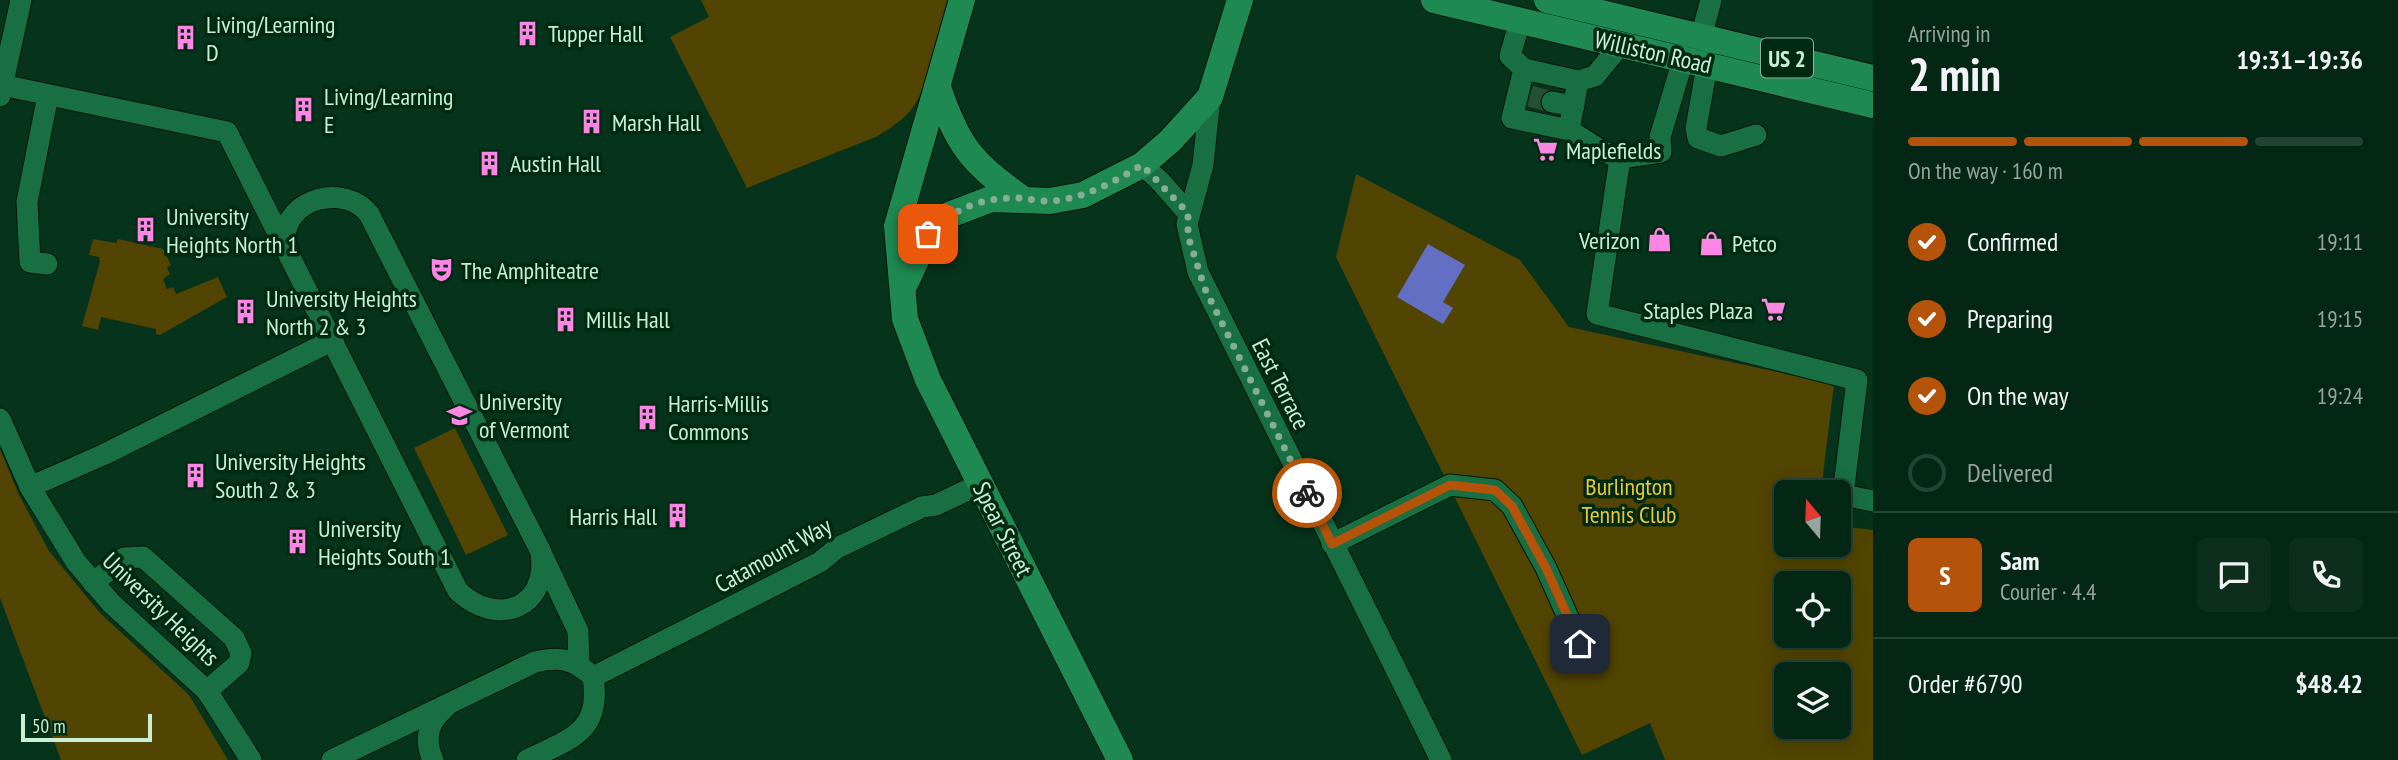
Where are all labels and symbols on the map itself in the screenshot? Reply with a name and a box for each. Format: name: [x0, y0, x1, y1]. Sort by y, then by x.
place label: Living/Learning D: [206, 9, 335, 68]
place label: Tupper Hall: [548, 18, 644, 49]
building icon: Tupper Hall: [514, 19, 542, 47]
street label: Williston Road: [1591, 23, 1715, 81]
building icon: Living/Learning D: [172, 24, 200, 52]
road number: US 2: [1761, 39, 1813, 78]
place label: Living/Learning E: [324, 81, 453, 140]
building icon: Living/Learning E: [290, 96, 318, 124]
place label: Marsh Hall: [612, 107, 701, 138]
building icon: Marsh Hall: [578, 108, 606, 136]
place label: Maplefields: [1566, 135, 1661, 166]
supermarket icon: Maplefields: [1532, 136, 1560, 164]
place label: Austin Hall: [510, 148, 601, 179]
building icon: Austin Hall: [476, 149, 504, 177]
place label: University Heights North 1: [166, 201, 298, 260]
pin: [898, 204, 958, 264]
building icon: University Heights North 1: [132, 216, 160, 244]
place label: Verizon: [1578, 225, 1640, 256]
shop icon: Verizon: [1646, 226, 1674, 254]
place label: Petco: [1732, 228, 1777, 259]
shop icon: Petco: [1698, 229, 1726, 257]
place label: The Amphiteatre: [461, 255, 599, 286]
theatre icon: The Amphiteatre: [427, 256, 455, 284]
place label: University Heights North 2 & 3: [266, 283, 417, 342]
place label: Staples Plaza: [1643, 295, 1753, 326]
supermarket icon: Staples Plaza: [1759, 296, 1787, 324]
building icon: University Heights North 2 & 3: [232, 298, 260, 326]
place label: Millis Hall: [586, 304, 670, 335]
building icon: Millis Hall: [552, 305, 580, 333]
street label: East Terrace: [1245, 333, 1317, 435]
place label: University of Vermont: [479, 386, 570, 445]
place label: Harris-Millis Commons: [668, 388, 769, 447]
school or university icon: University of Vermont: [445, 401, 473, 429]
building icon: Harris-Millis Commons: [634, 403, 662, 431]
place label: University Heights South 2 & 3: [215, 446, 366, 505]
courier: [1272, 458, 1342, 528]
building icon: University Heights South 2 & 3: [181, 461, 209, 489]
park label: Burlington Tennis Club: [1581, 471, 1677, 530]
street label: Spear Street: [966, 477, 1040, 582]
north arrow: [1774, 480, 1852, 556]
place label: Harris Hall: [569, 501, 657, 532]
building icon: Harris Hall: [663, 502, 691, 530]
street label: Catamount Way: [709, 510, 837, 600]
place label: University Heights South 1: [318, 513, 451, 572]
building icon: University Heights South 1: [284, 528, 312, 556]
street label: University Heights: [96, 545, 226, 673]
pin: [1550, 614, 1610, 674]
scale bar: [21, 711, 152, 743]

